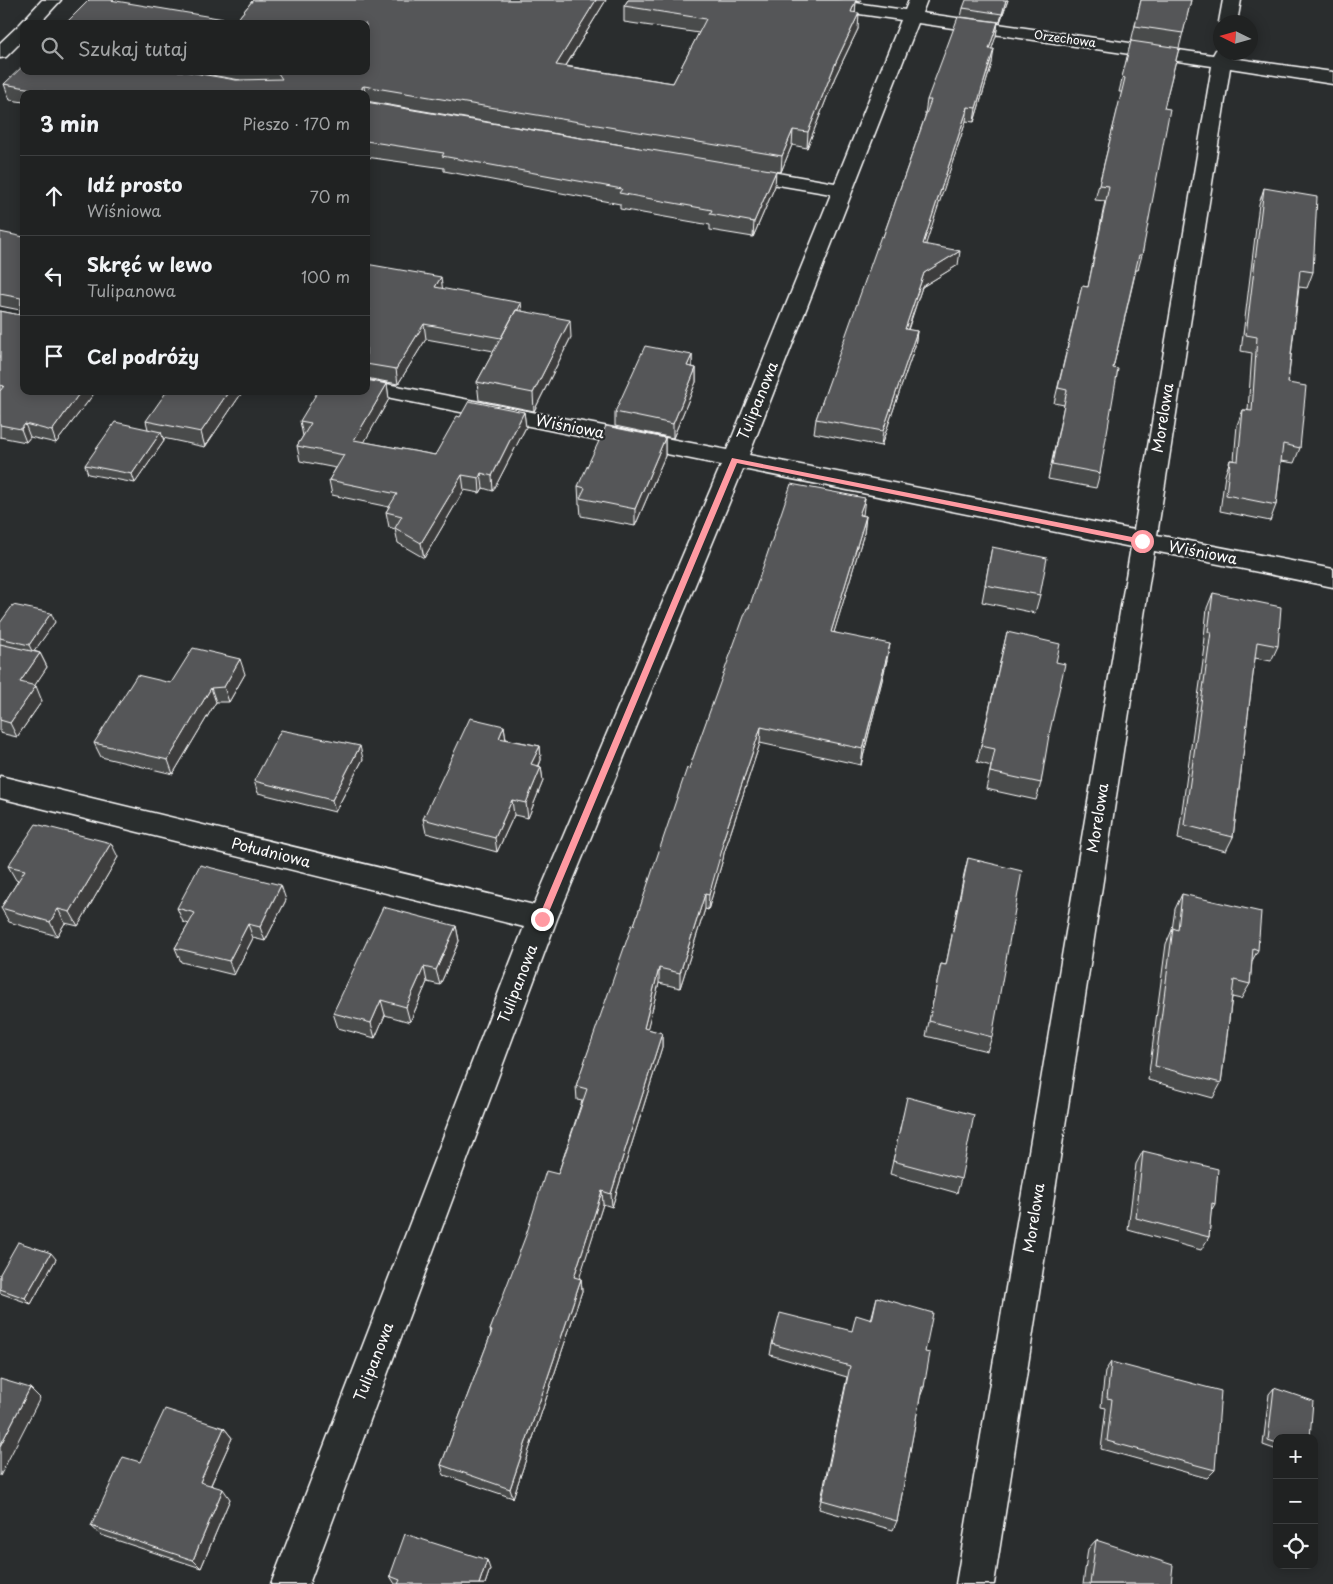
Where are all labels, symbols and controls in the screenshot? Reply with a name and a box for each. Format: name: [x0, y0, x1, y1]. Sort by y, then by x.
north arrow: [1213, 15, 1258, 60]
search box: [20, 20, 370, 75]
street label: Orzechowa: [1033, 25, 1098, 51]
icon: search: [38, 34, 66, 62]
text: Szukaj tutaj: [78, 34, 188, 62]
text: 3 min: [40, 107, 99, 139]
text: Pieszo · 170 m: [243, 111, 350, 135]
text: Idź prosto: [87, 170, 183, 198]
icon: ahead: [40, 182, 68, 210]
text: 70 m: [310, 184, 350, 208]
text: Wiśniowa: [87, 198, 161, 222]
text: Skręć w lewo: [87, 250, 212, 278]
icon: left: [40, 262, 68, 290]
text: 100 m: [301, 264, 350, 288]
text: Tulipanowa: [87, 278, 176, 302]
icon: arrive: [40, 342, 68, 370]
text: Cel podróży: [87, 342, 199, 370]
street label: Tulipanowa: [730, 357, 783, 443]
street label: Morelowa: [1145, 381, 1178, 454]
street label: Wiśniowa: [534, 408, 607, 444]
route start: [1131, 530, 1154, 553]
street label: Wiśniowa: [1167, 534, 1240, 570]
street label: Morelowa: [1080, 781, 1113, 854]
street label: Południowa: [229, 831, 314, 873]
route end: [531, 908, 554, 931]
street label: Tulipanowa: [491, 940, 542, 1026]
street label: Morelowa: [1016, 1181, 1049, 1254]
street label: Tulipanowa: [347, 1318, 398, 1404]
map controls: [1273, 1434, 1318, 1569]
button: +: [1273, 1434, 1318, 1479]
button: −: [1273, 1479, 1318, 1524]
button: locate: [1273, 1524, 1318, 1569]

